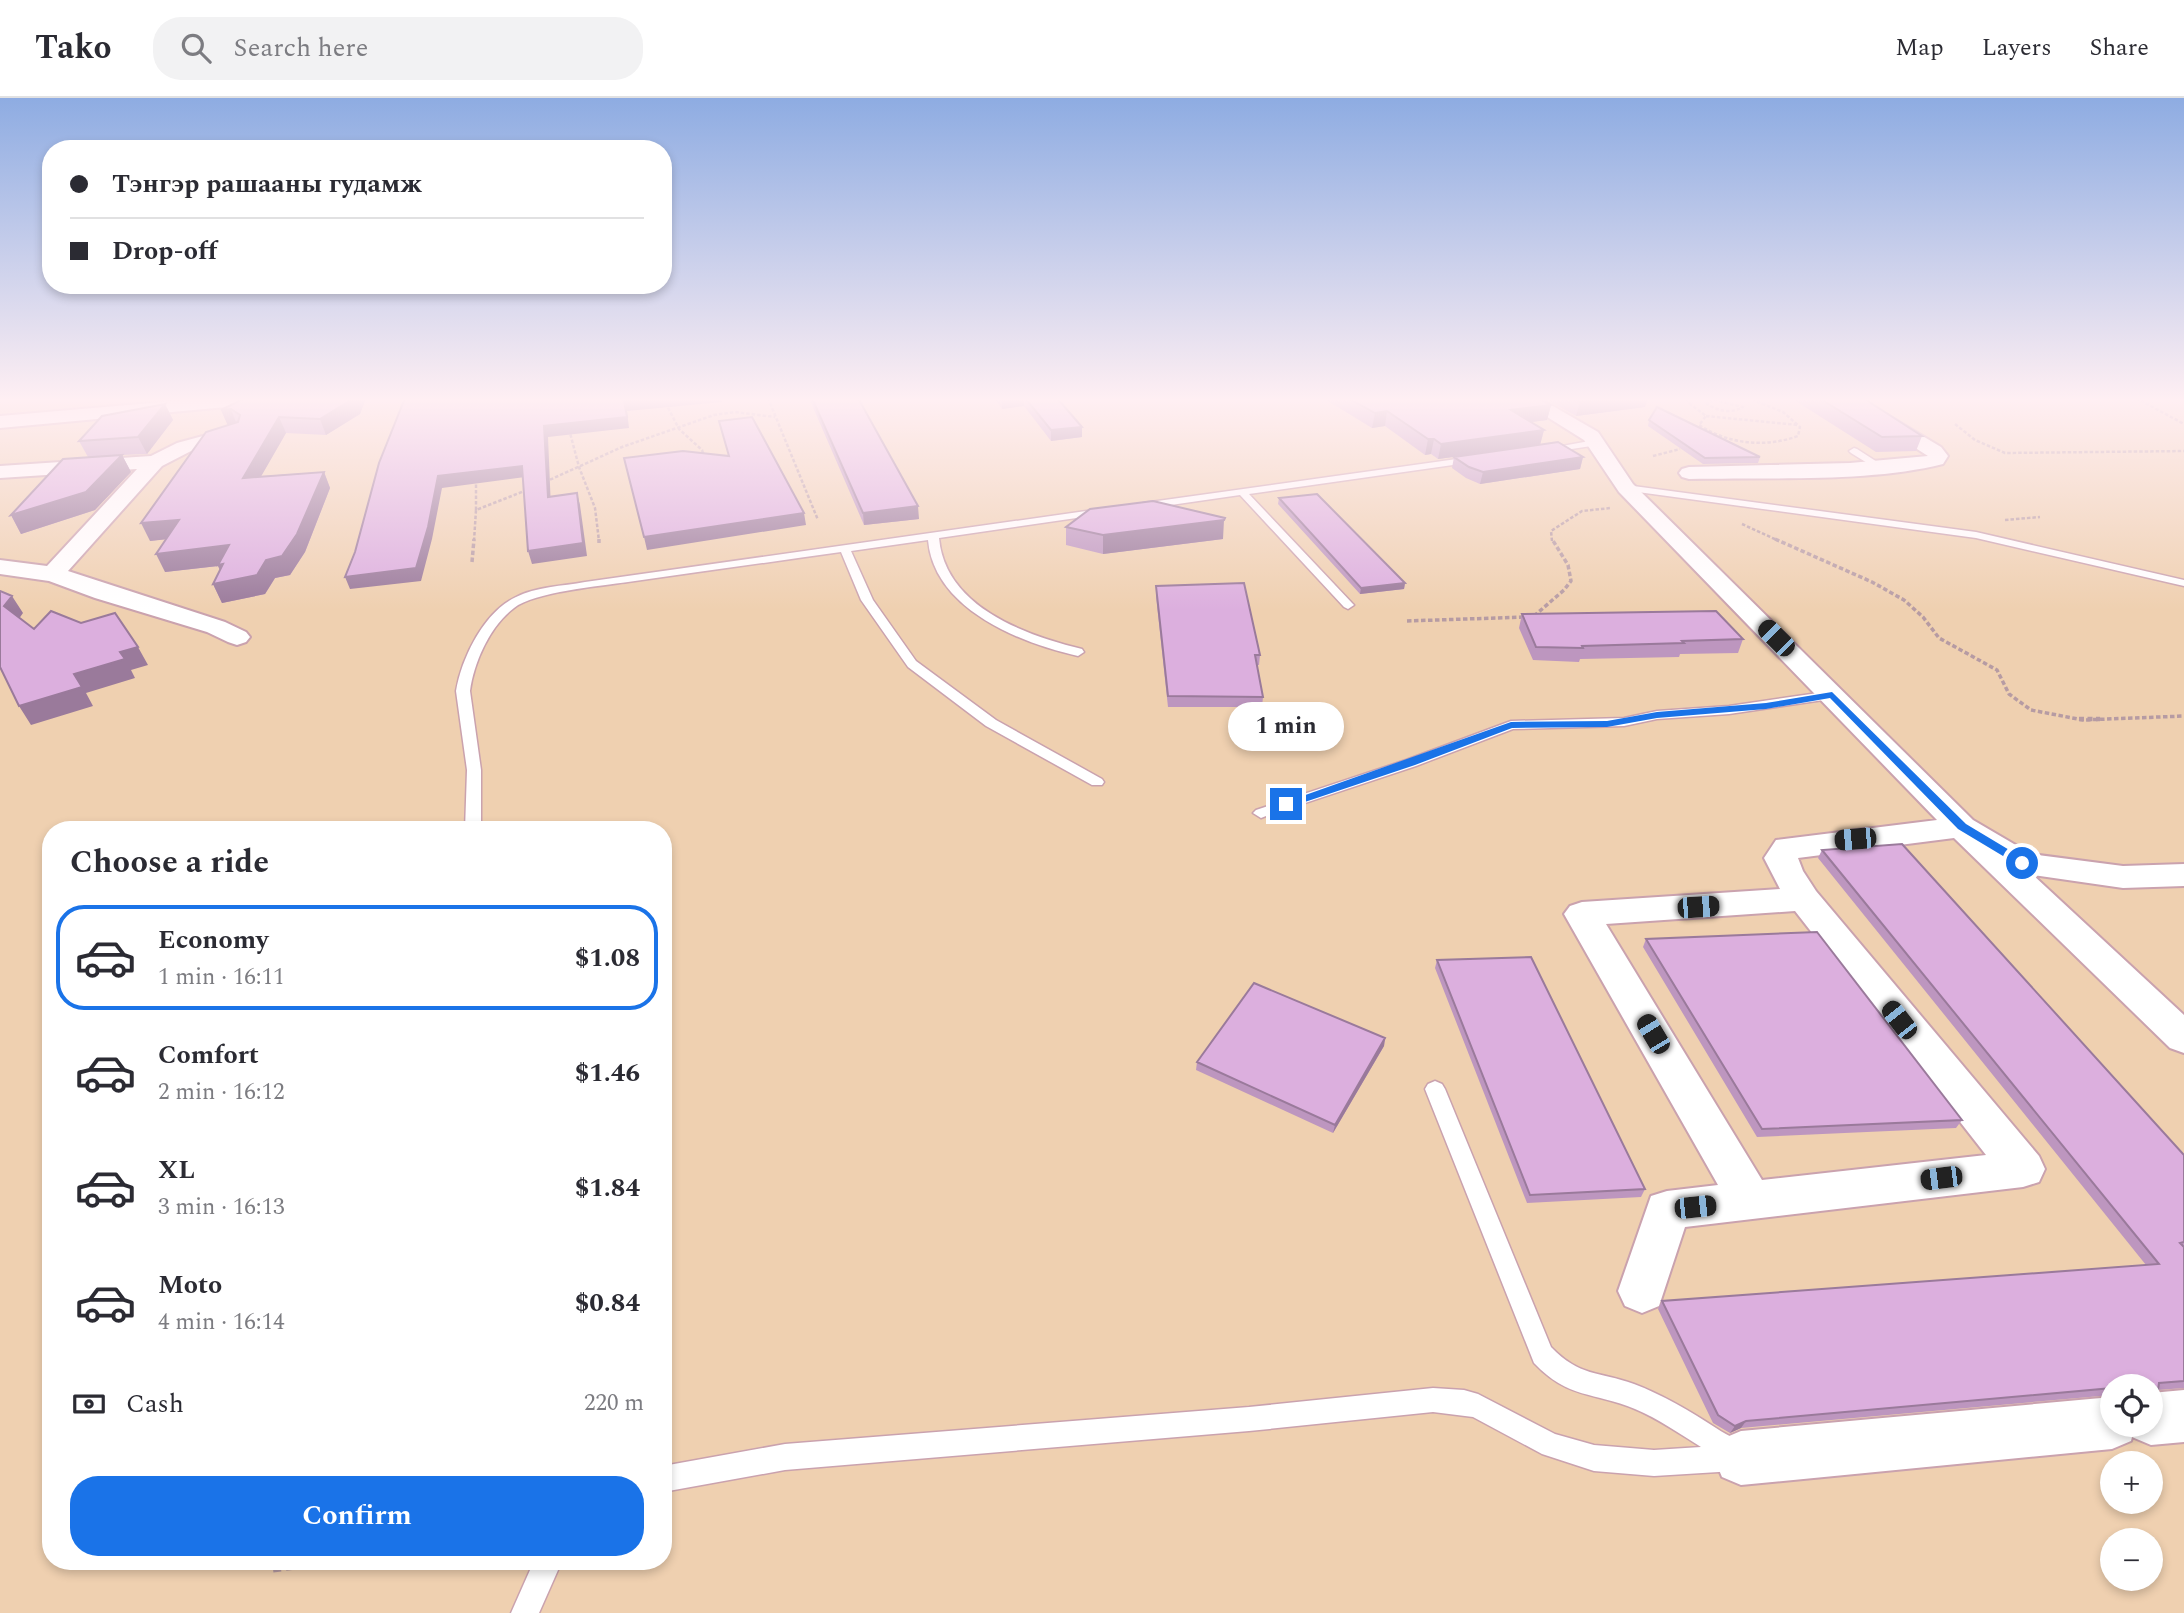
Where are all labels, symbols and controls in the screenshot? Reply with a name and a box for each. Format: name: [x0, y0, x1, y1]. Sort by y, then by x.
search box: [153, 17, 643, 80]
text: Tako: [35, 23, 111, 73]
text: Search here: [233, 28, 368, 68]
icon: search: [177, 29, 215, 67]
text: Map: [1895, 30, 1944, 66]
text: Layers: [1982, 30, 2052, 66]
text: Share: [2090, 30, 2149, 66]
text: Тэнгэр рашааны гудамж: [112, 164, 422, 204]
text: Drop-off: [112, 231, 217, 271]
car: [1754, 616, 1799, 660]
callout: 1 min: [1228, 702, 1344, 752]
text: 1 min: [1255, 709, 1317, 744]
route end: [1270, 788, 1302, 820]
car: [1834, 827, 1877, 851]
text: Choose a ride: [70, 838, 269, 887]
route start: [2006, 847, 2038, 879]
car: [1677, 895, 1720, 919]
text: Economy: [158, 920, 268, 960]
icon: car: [74, 926, 137, 989]
text: $1.08: [575, 938, 640, 978]
text: 1 min · 16:11: [158, 960, 285, 995]
car: [1878, 997, 1921, 1043]
car: [1634, 1011, 1673, 1057]
text: Comfort: [158, 1035, 259, 1075]
icon: car: [74, 1041, 137, 1104]
text: $1.46: [575, 1053, 640, 1093]
text: 2 min · 16:12: [158, 1075, 285, 1110]
text: XL: [158, 1150, 195, 1190]
icon: car: [74, 1156, 137, 1219]
car: [1919, 1165, 1964, 1191]
text: $1.84: [575, 1168, 640, 1208]
text: 3 min · 16:13: [158, 1190, 285, 1225]
car: [1674, 1194, 1717, 1220]
text: Moto: [158, 1265, 222, 1305]
icon: car: [74, 1271, 137, 1334]
text: $0.84: [575, 1283, 640, 1323]
text: 4 min · 16:14: [158, 1305, 285, 1340]
map controls: [2100, 1374, 2163, 1591]
button: locate: [2100, 1374, 2163, 1437]
text: Cash: [126, 1384, 184, 1424]
icon: cash: [70, 1385, 108, 1423]
text: 220 m: [584, 1386, 644, 1421]
button: +: [2100, 1451, 2163, 1514]
button: Confirm: [70, 1476, 644, 1556]
button: −: [2100, 1528, 2163, 1591]

